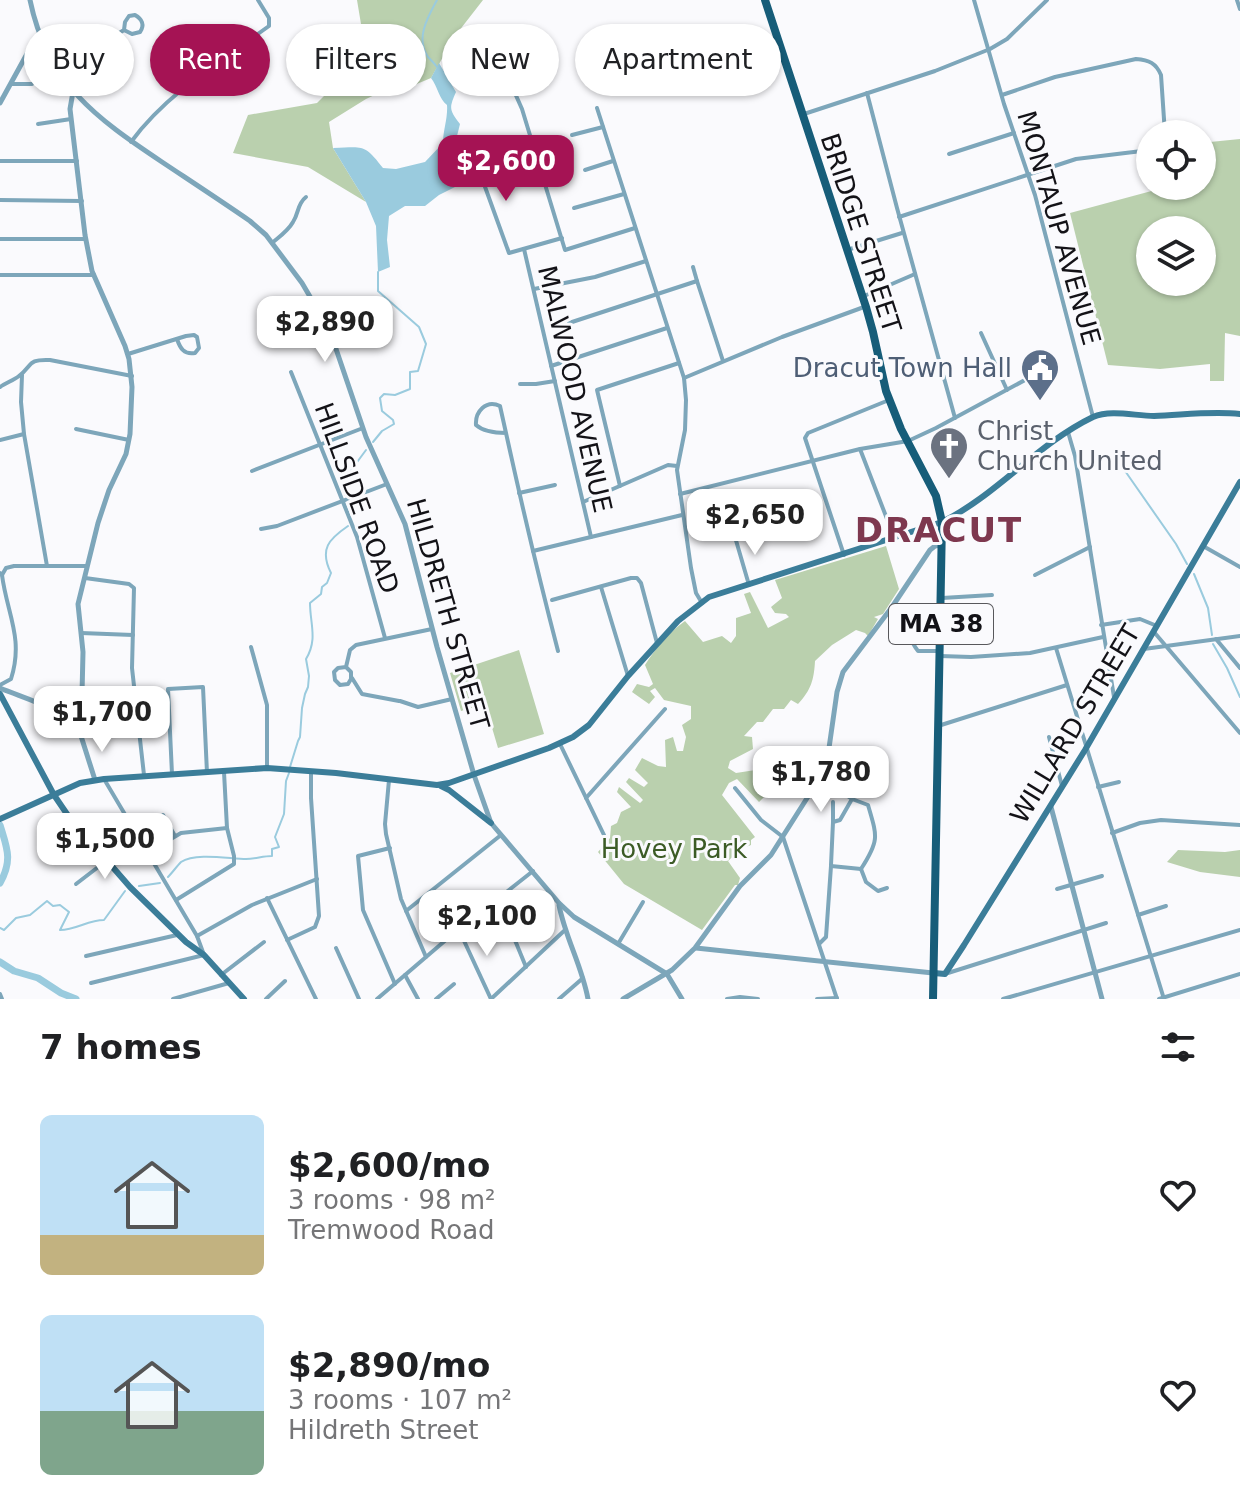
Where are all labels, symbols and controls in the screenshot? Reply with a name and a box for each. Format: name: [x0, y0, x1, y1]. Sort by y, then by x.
chip: Buy: [24, 24, 134, 96]
chip: Rent: [150, 24, 270, 96]
chip: Filters: [286, 24, 426, 96]
chip: New: [442, 24, 559, 96]
chip: Apartment: [575, 24, 781, 96]
street label: MONTAUP AVENUE: [1011, 107, 1107, 349]
map controls: [1136, 120, 1216, 296]
button: locate: [1136, 120, 1216, 200]
street label: BRIDGE STREET: [815, 130, 907, 336]
pin: $2,600: [441, 135, 571, 203]
text: $2,600: [456, 146, 556, 176]
button: layers: [1136, 216, 1216, 296]
street label: MALWOOD AVENUE: [532, 263, 618, 515]
pin: $2,890: [260, 296, 390, 364]
text: $2,890: [275, 307, 375, 337]
public building icon: Dracut Town Hall: [1019, 347, 1061, 402]
place label: Dracut Town Hall: [793, 353, 1012, 383]
street label: HILLSIDE ROAD: [309, 398, 405, 598]
place label: Christ Church United: [977, 416, 1163, 476]
church icon: Christ Church United: [928, 425, 970, 480]
pin: $2,650: [690, 489, 820, 557]
street label: HILDRETH STREET: [401, 495, 495, 733]
text: $2,650: [705, 500, 805, 530]
district label: DRACUT: [855, 510, 1023, 550]
road number: MA 38: [889, 604, 993, 644]
street label: WILLARD STREET: [1004, 619, 1146, 829]
pin: $1,700: [37, 686, 167, 754]
text: $1,700: [52, 697, 152, 727]
pin: $1,780: [756, 746, 886, 814]
text: $1,780: [771, 757, 871, 787]
pin: $1,500: [40, 813, 170, 881]
text: $1,500: [55, 824, 155, 854]
park label: Hovey Park: [601, 834, 747, 864]
pin: $2,100: [422, 890, 552, 958]
text: $2,100: [437, 901, 537, 931]
icon: filters: [1156, 1025, 1200, 1069]
text: 7 homes: [40, 1027, 202, 1067]
text: $2,600/mo: [288, 1145, 490, 1185]
icon: home: [104, 1147, 200, 1243]
icon: heart: [1156, 1173, 1200, 1217]
text: 3 rooms · 98 m²: [288, 1185, 496, 1215]
text: Tremwood Road: [288, 1215, 495, 1245]
text: $2,890/mo: [288, 1345, 490, 1385]
icon: home: [104, 1347, 200, 1443]
icon: heart: [1156, 1373, 1200, 1417]
text: 3 rooms · 107 m²: [288, 1385, 512, 1415]
text: Hildreth Street: [288, 1415, 479, 1445]

